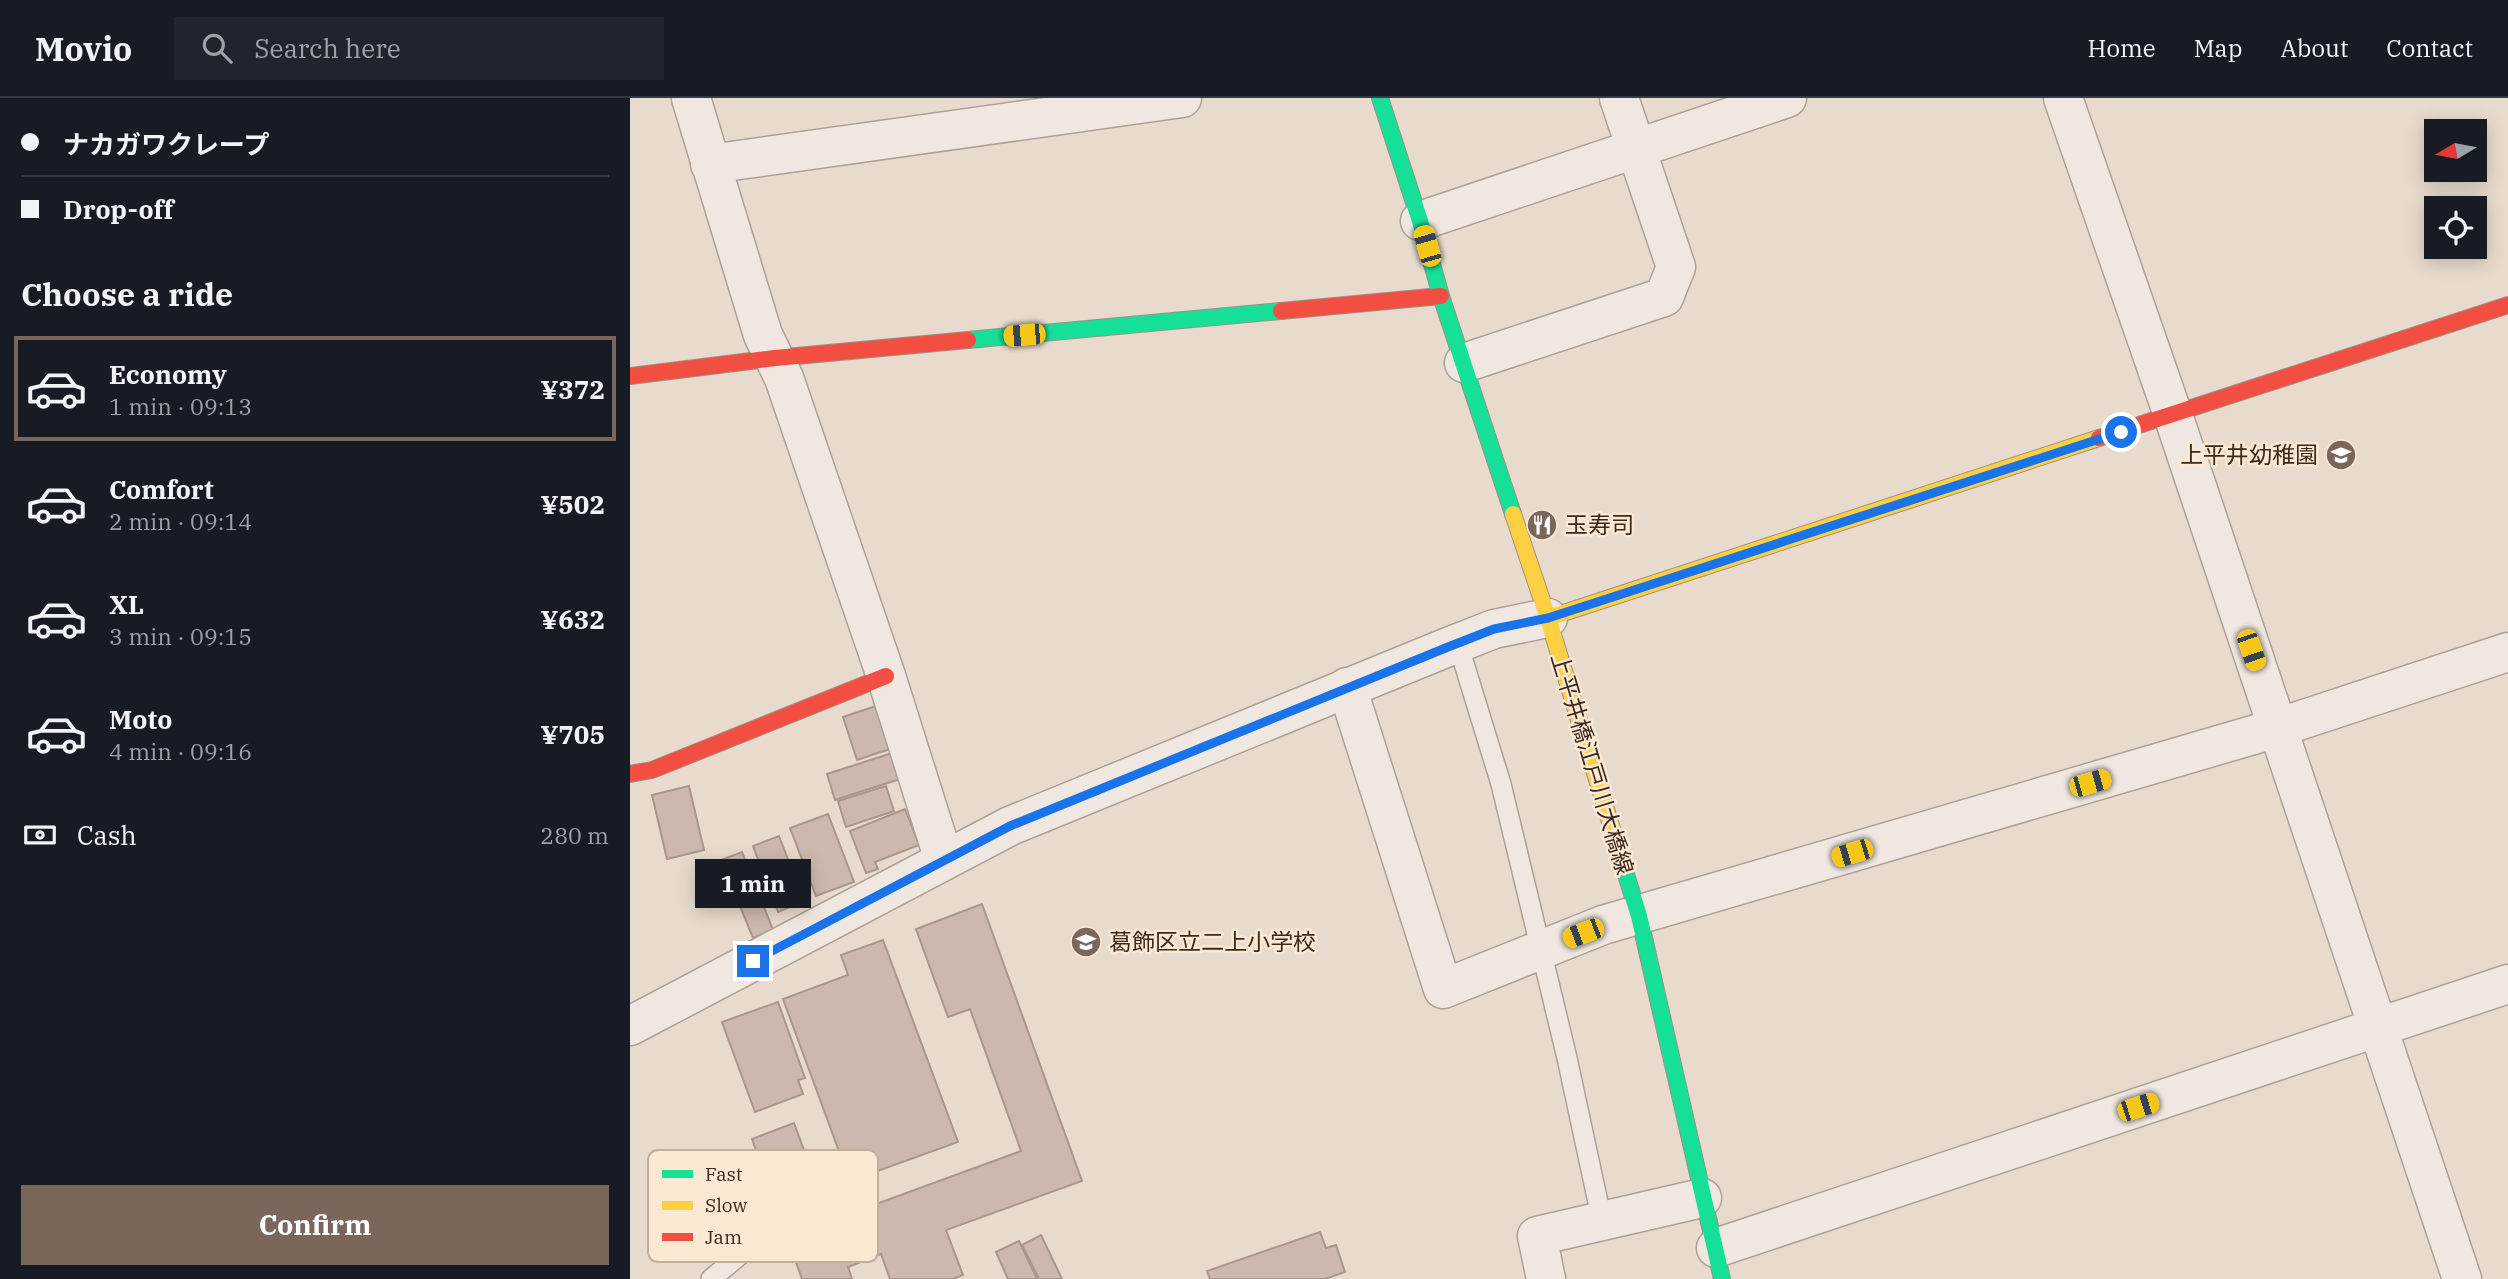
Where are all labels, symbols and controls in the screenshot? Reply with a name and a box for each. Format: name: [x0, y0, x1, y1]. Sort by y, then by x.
search box: [174, 17, 664, 80]
text: Movio: [35, 27, 132, 70]
icon: search: [198, 29, 236, 67]
text: Search here: [254, 31, 401, 65]
text: Home: [2088, 32, 2156, 64]
text: Map: [2194, 32, 2242, 64]
text: About: [2280, 32, 2348, 64]
text: Contact: [2386, 32, 2473, 64]
north arrow: [2424, 119, 2487, 182]
map controls: [2424, 119, 2487, 259]
text: ナカガワクレープ: [63, 127, 269, 161]
text: Drop-off: [63, 192, 174, 226]
button: locate: [2424, 196, 2487, 259]
car: [1412, 223, 1443, 269]
text: Choose a ride: [21, 273, 233, 315]
car: [1003, 323, 1046, 347]
icon: car: [25, 357, 88, 420]
text: Economy: [109, 357, 227, 391]
text: ¥372: [540, 372, 605, 406]
text: 1 min · 09:13: [109, 391, 252, 421]
route start: [2105, 416, 2137, 448]
school or university icon: 上平井幼稚園: [2324, 438, 2358, 472]
place label: 上平井幼稚園: [2180, 439, 2318, 469]
icon: car: [25, 472, 88, 535]
text: Comfort: [109, 472, 214, 506]
text: ¥502: [540, 487, 605, 521]
text: 2 min · 09:14: [109, 506, 252, 536]
restaurant icon: 玉寿司: [1525, 508, 1559, 542]
place label: 玉寿司: [1565, 509, 1634, 539]
icon: car: [25, 587, 88, 650]
text: XL: [109, 587, 144, 621]
text: ¥632: [540, 602, 605, 636]
text: 3 min · 09:15: [109, 621, 252, 651]
car: [2235, 627, 2268, 673]
street label: 上平井橋江戸川大橋線: [1545, 649, 1641, 878]
icon: car: [25, 702, 88, 765]
text: Moto: [109, 702, 172, 736]
text: ¥705: [540, 717, 605, 751]
text: 4 min · 09:16: [109, 736, 252, 766]
car: [2067, 767, 2114, 799]
icon: cash: [21, 816, 59, 854]
text: Cash: [77, 818, 137, 852]
text: 280 m: [540, 820, 609, 850]
car: [1829, 837, 1876, 869]
callout: 1 min: [695, 860, 811, 908]
text: 1 min: [721, 868, 785, 898]
car: [1560, 916, 1607, 950]
school or university icon: 葛飾区立二上小学校: [1069, 925, 1103, 959]
place label: 葛飾区立二上小学校: [1109, 926, 1316, 956]
route end: [737, 945, 769, 977]
car: [2115, 1091, 2162, 1123]
legend: [648, 1150, 878, 1262]
text: Fast: [705, 1162, 743, 1186]
button: Confirm: [21, 1185, 609, 1265]
text: Slow: [705, 1193, 747, 1217]
text: Jam: [705, 1225, 742, 1249]

